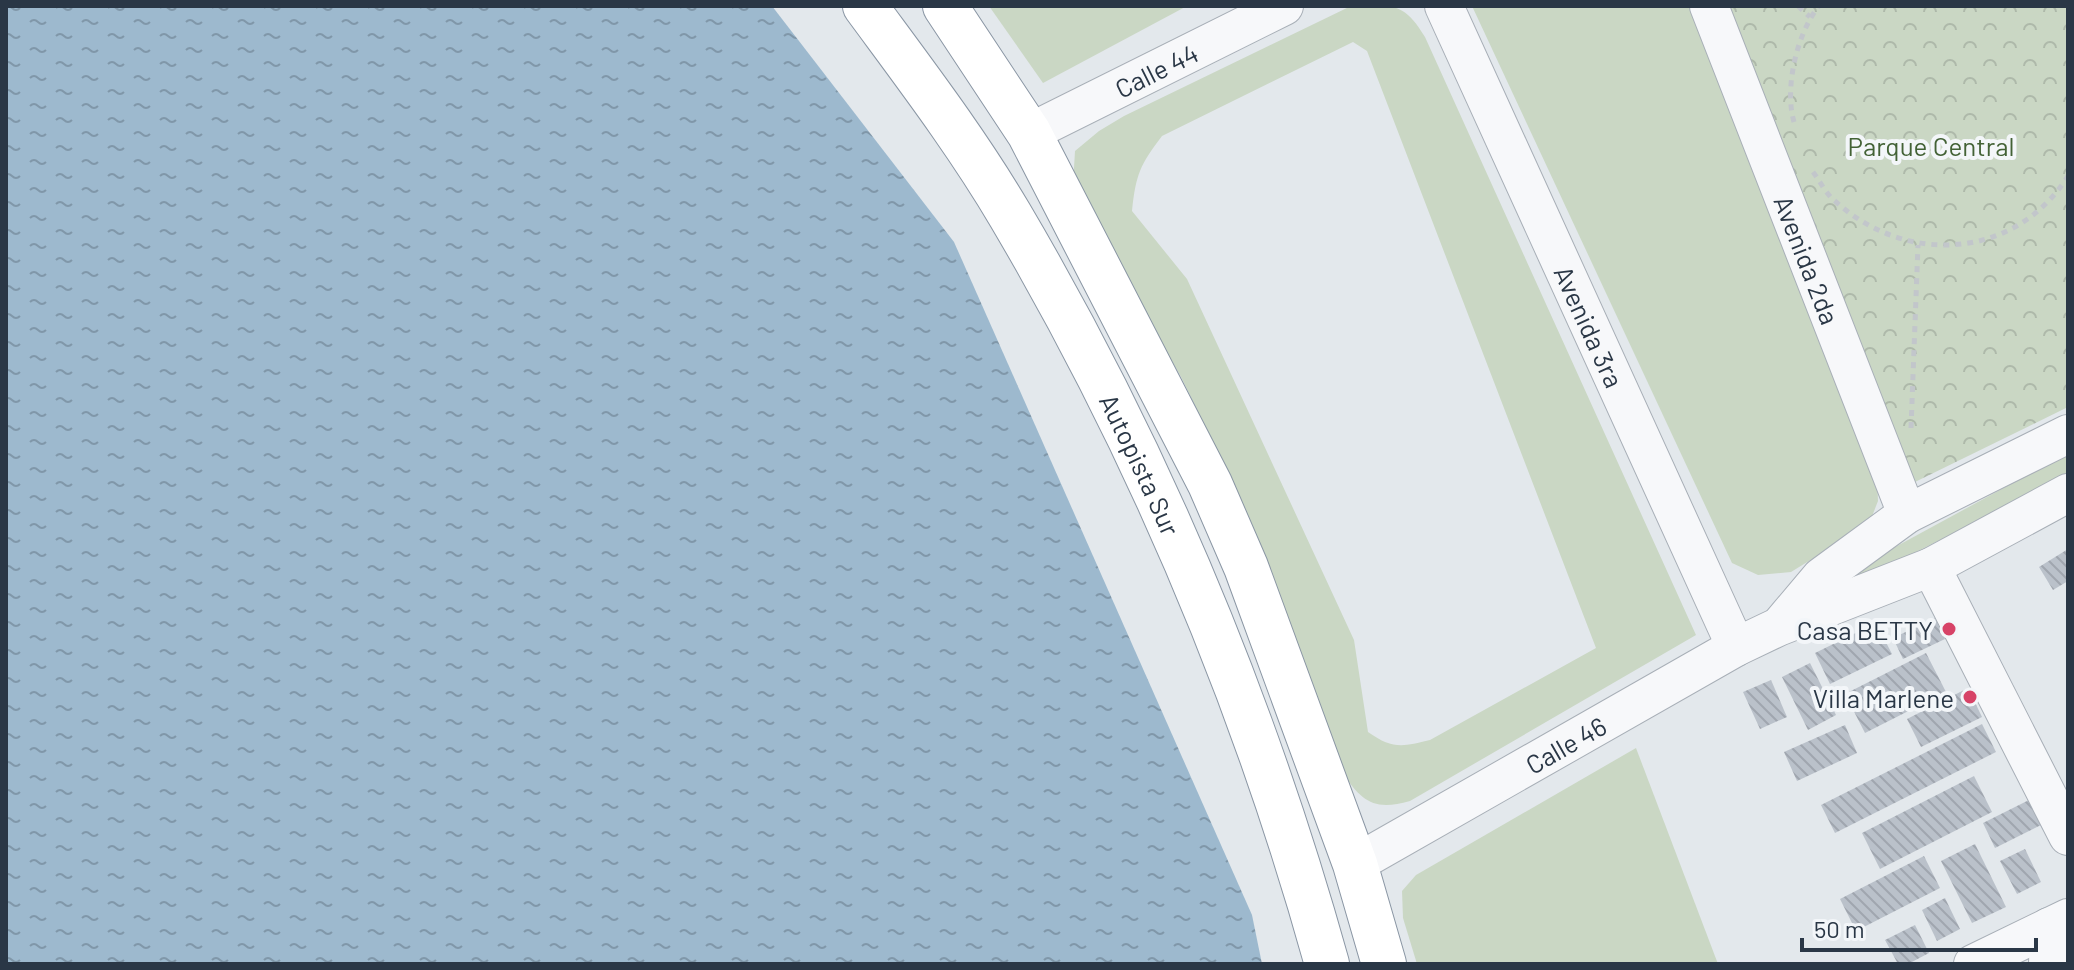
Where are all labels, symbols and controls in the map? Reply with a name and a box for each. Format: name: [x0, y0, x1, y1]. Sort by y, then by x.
street label: Calle 44: [1110, 36, 1203, 103]
park label: Parque Central: [1848, 130, 2014, 161]
street label: Avenida 2da: [1769, 191, 1847, 328]
street label: Avenida 3ra: [1549, 261, 1631, 392]
street label: Autopista Sur: [1094, 388, 1188, 540]
place label: Casa BETTY: [1797, 614, 1933, 645]
marker: Casa BETTY: [1940, 620, 1958, 638]
place label: Villa Marlene: [1813, 682, 1954, 713]
marker: Villa Marlene: [1961, 688, 1979, 706]
street label: Calle 46: [1520, 709, 1611, 779]
scale bar: [1802, 902, 2036, 952]
text: 50 m: [1814, 914, 1865, 943]

